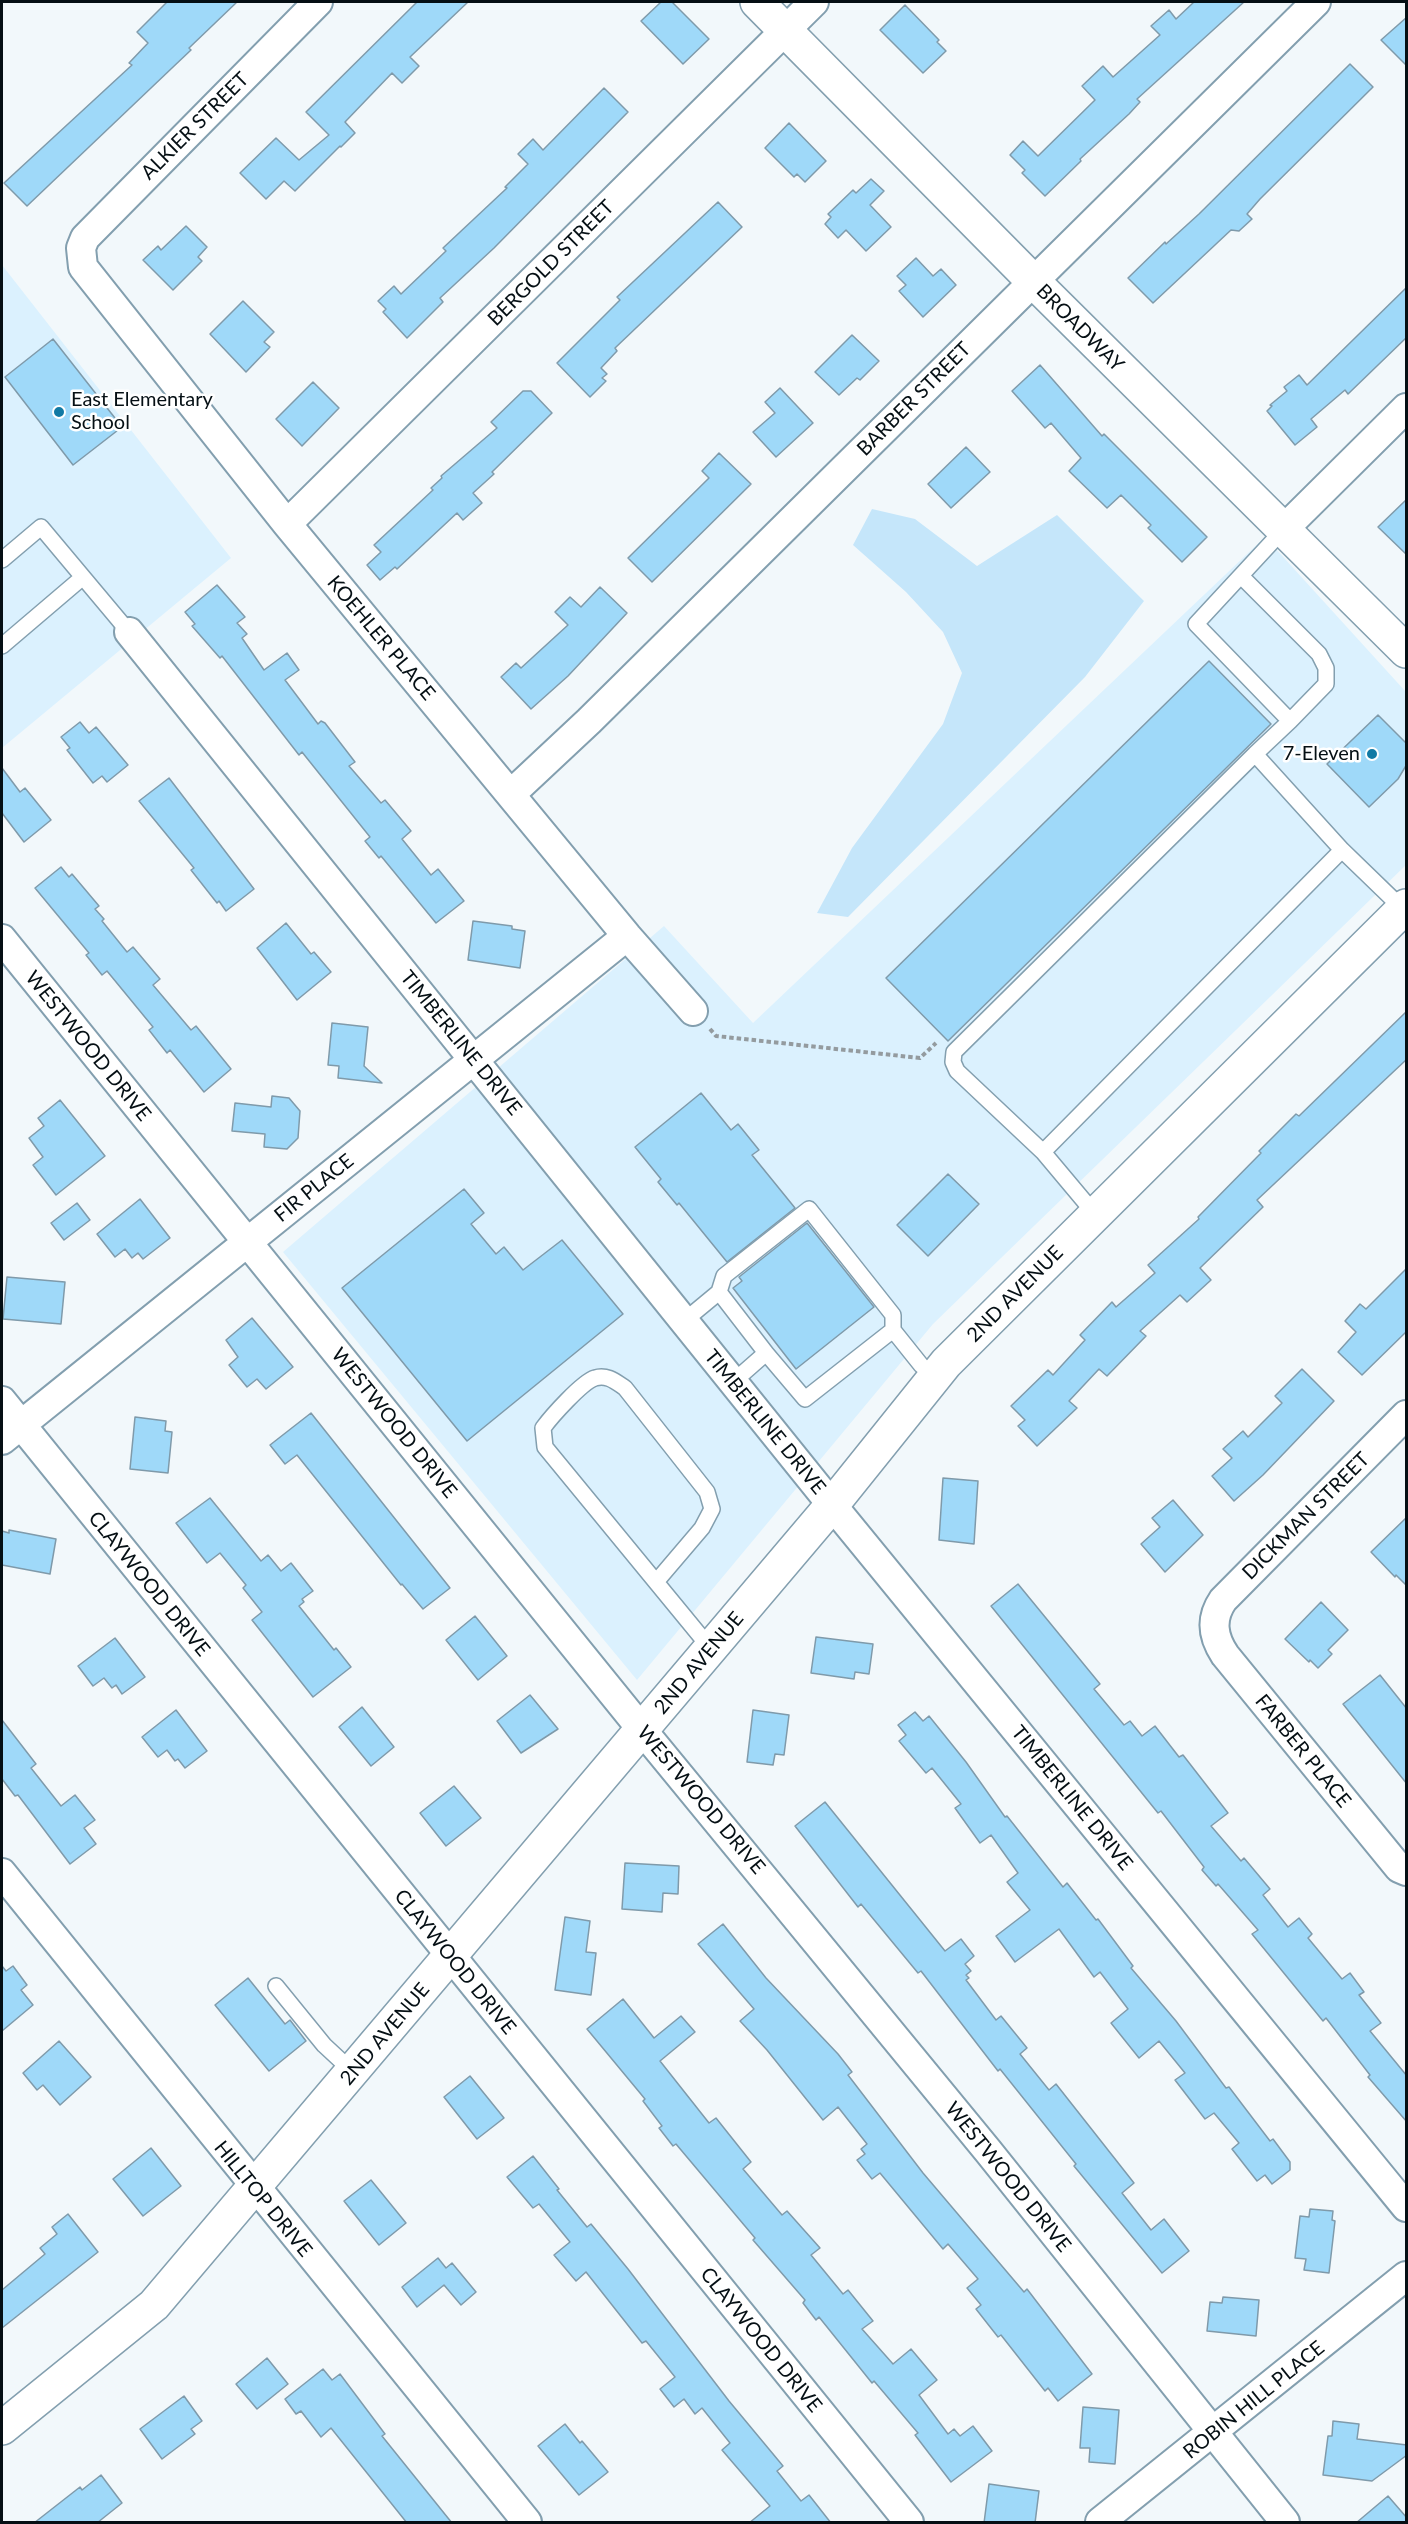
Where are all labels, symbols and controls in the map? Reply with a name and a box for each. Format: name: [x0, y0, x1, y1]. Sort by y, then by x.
street label: ALKIER STREET: [136, 67, 254, 185]
street label: BERGOLD STREET: [483, 195, 619, 331]
street label: BROADWAY: [1031, 279, 1129, 377]
street label: BARBER STREET: [852, 337, 976, 461]
place label: East Elementary School: [71, 388, 213, 435]
marker: East Elementary School: [52, 405, 66, 419]
street label: KOEHLER PLACE: [322, 571, 440, 705]
place label: 7-Eleven: [1283, 742, 1360, 766]
marker: 7-Eleven: [1365, 747, 1379, 761]
street label: WESTWOOD DRIVE: [20, 966, 156, 1126]
street label: TIMBERLINE DRIVE: [395, 966, 527, 1120]
street label: FIR PLACE: [270, 1149, 358, 1227]
street label: 2ND AVENUE: [962, 1241, 1068, 1347]
street label: WESTWOOD DRIVE: [326, 1343, 462, 1503]
street label: TIMBERLINE DRIVE: [699, 1345, 831, 1499]
street label: DICKMAN STREET: [1237, 1447, 1375, 1585]
street label: CLAYWOOD DRIVE: [83, 1507, 215, 1661]
street label: 2ND AVENUE: [649, 1607, 749, 1719]
street label: FARBER PLACE: [1250, 1690, 1356, 1812]
street label: WESTWOOD DRIVE: [632, 1721, 770, 1879]
street label: TIMBERLINE DRIVE: [1006, 1721, 1138, 1875]
street label: CLAYWOOD DRIVE: [389, 1885, 521, 2039]
street label: 2ND AVENUE: [335, 1978, 435, 2090]
street label: WESTWOOD DRIVE: [940, 2097, 1076, 2257]
street label: HILLTOP DRIVE: [209, 2136, 317, 2262]
street label: CLAYWOOD DRIVE: [695, 2263, 827, 2417]
street label: ROBIN HILL PLACE: [1179, 2336, 1329, 2464]

